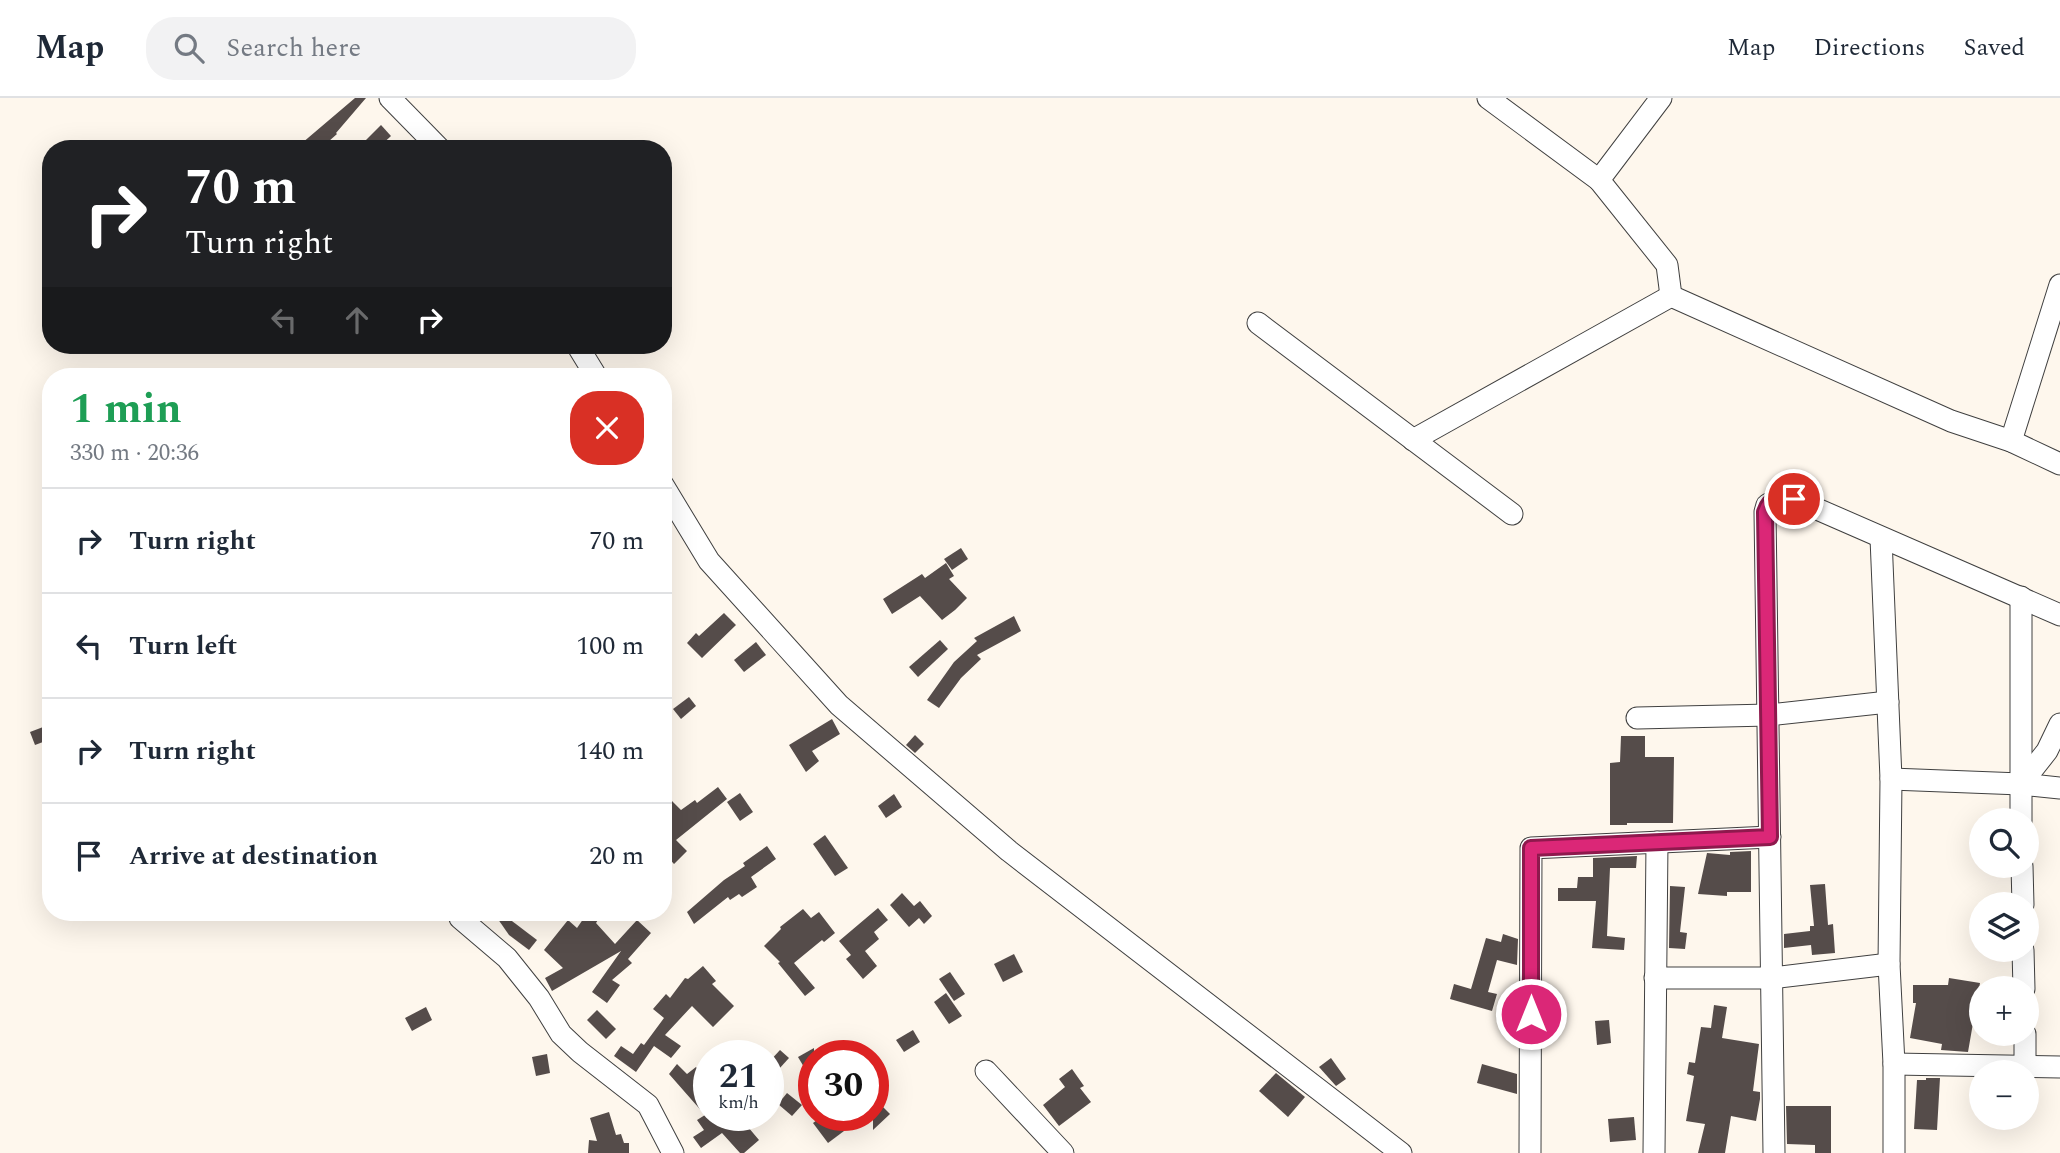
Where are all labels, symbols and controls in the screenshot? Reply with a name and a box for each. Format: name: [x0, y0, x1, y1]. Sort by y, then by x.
search box: [146, 17, 636, 80]
text: Map: [35, 23, 104, 73]
text: Search here: [226, 28, 361, 68]
icon: search: [170, 29, 208, 67]
text: Map: [1727, 30, 1775, 66]
text: Directions: [1813, 30, 1925, 66]
text: Saved: [1963, 30, 2025, 66]
text: 70 m: [185, 151, 296, 226]
icon: right: [70, 168, 161, 259]
text: Turn right: [185, 219, 333, 268]
icon: left: [265, 301, 303, 339]
icon: ahead: [338, 301, 376, 339]
icon: right: [411, 301, 449, 339]
text: 1 min: [70, 378, 182, 441]
button: close: [570, 391, 644, 465]
text: 330 m · 20:36: [70, 436, 199, 471]
pin: [1764, 469, 1824, 529]
icon: arrive: [1775, 480, 1813, 518]
text: Turn right: [129, 521, 256, 561]
text: 70 m: [589, 521, 644, 561]
icon: right: [70, 522, 108, 560]
text: Turn left: [129, 626, 237, 666]
text: 100 m: [576, 626, 644, 666]
icon: left: [70, 627, 108, 665]
text: Turn right: [129, 731, 256, 771]
text: 140 m: [576, 731, 644, 771]
icon: right: [70, 732, 108, 770]
map controls: [1969, 808, 2039, 1130]
button: search: [1969, 808, 2039, 878]
text: Arrive at destination: [129, 836, 378, 876]
text: 20 m: [589, 836, 644, 876]
icon: arrive: [70, 837, 108, 875]
button: layers: [1969, 892, 2039, 962]
button: +: [1969, 976, 2039, 1046]
position arrow: [1494, 977, 1568, 1051]
speed limit sign: 30: [798, 1040, 889, 1131]
text: 21: [719, 1050, 758, 1103]
button: −: [1969, 1060, 2039, 1130]
text: km/h: [718, 1089, 759, 1116]

